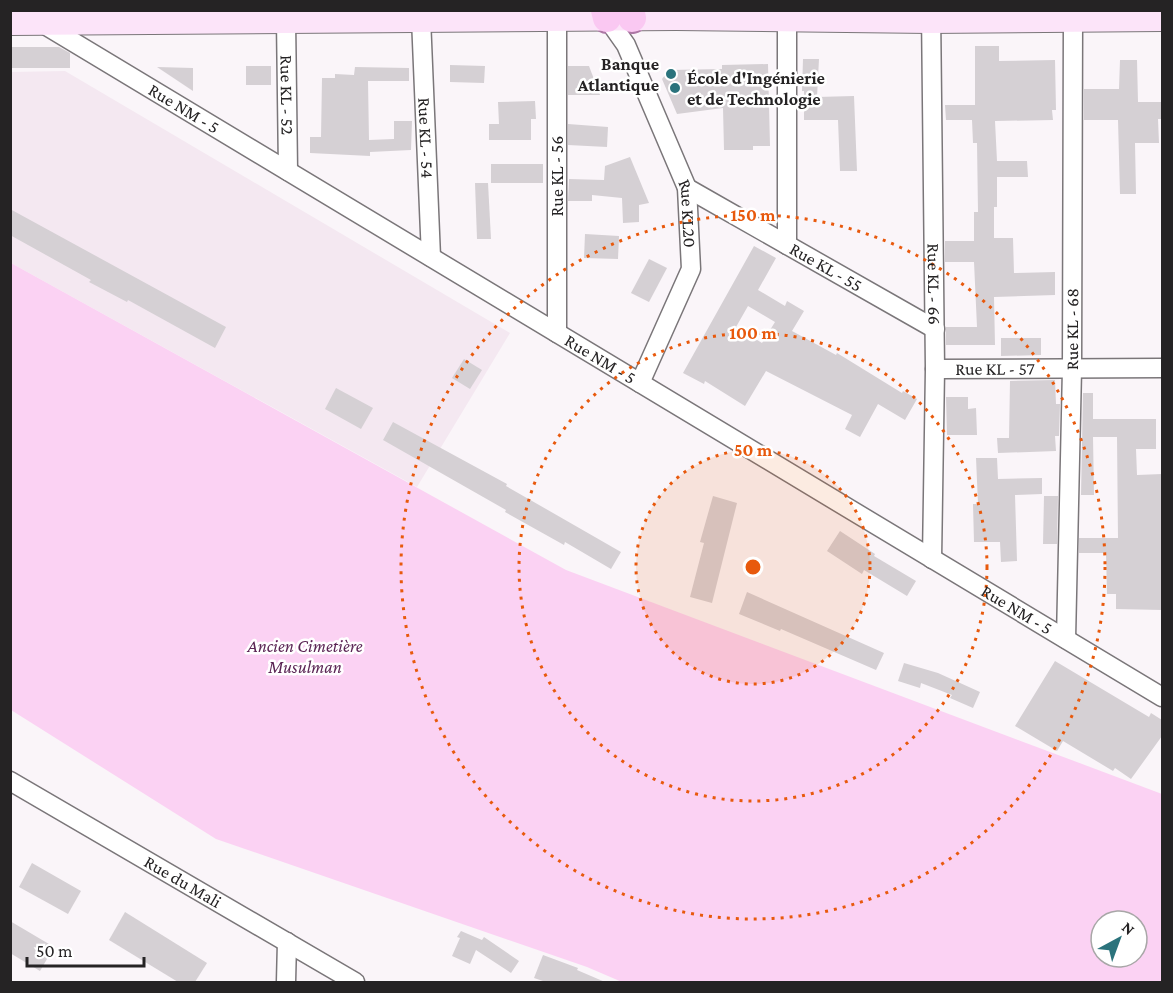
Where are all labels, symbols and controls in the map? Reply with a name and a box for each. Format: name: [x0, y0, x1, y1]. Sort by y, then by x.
place label: Banque Atlantique: [577, 54, 659, 95]
street label: Rue KL - 52: [276, 55, 298, 135]
marker: Banque Atlantique: [664, 67, 678, 81]
place label: École d'Ingénierie et de Technologie: [687, 68, 825, 109]
street label: Rue NM - 5: [145, 80, 223, 138]
marker: École d'Ingénierie et de Technologie: [668, 81, 682, 95]
street label: Rue KL - 54: [414, 97, 438, 179]
street label: Rue KL - 56: [547, 136, 567, 216]
street label: Rue KL20: [674, 176, 700, 248]
text: 150 m: [730, 205, 776, 225]
street label: Rue KL - 55: [786, 239, 866, 296]
street label: Rue KL - 66: [924, 243, 945, 325]
street label: Rue KL - 68: [1062, 288, 1082, 370]
text: 100 m: [729, 323, 777, 343]
street label: Rue NM - 5: [561, 330, 640, 388]
street label: Rue KL - 57: [955, 359, 1035, 379]
text: 50 m: [734, 440, 773, 460]
centre of rings: [743, 557, 763, 577]
street label: Rue NM - 5: [978, 581, 1056, 639]
park label: Ancien Cimetière Musulman: [247, 636, 363, 677]
street label: Rue du Mali: [141, 851, 225, 912]
north arrow: [1089, 909, 1149, 969]
text: N: [1119, 918, 1138, 938]
scale bar: [27, 930, 144, 968]
text: 50 m: [36, 941, 73, 961]

